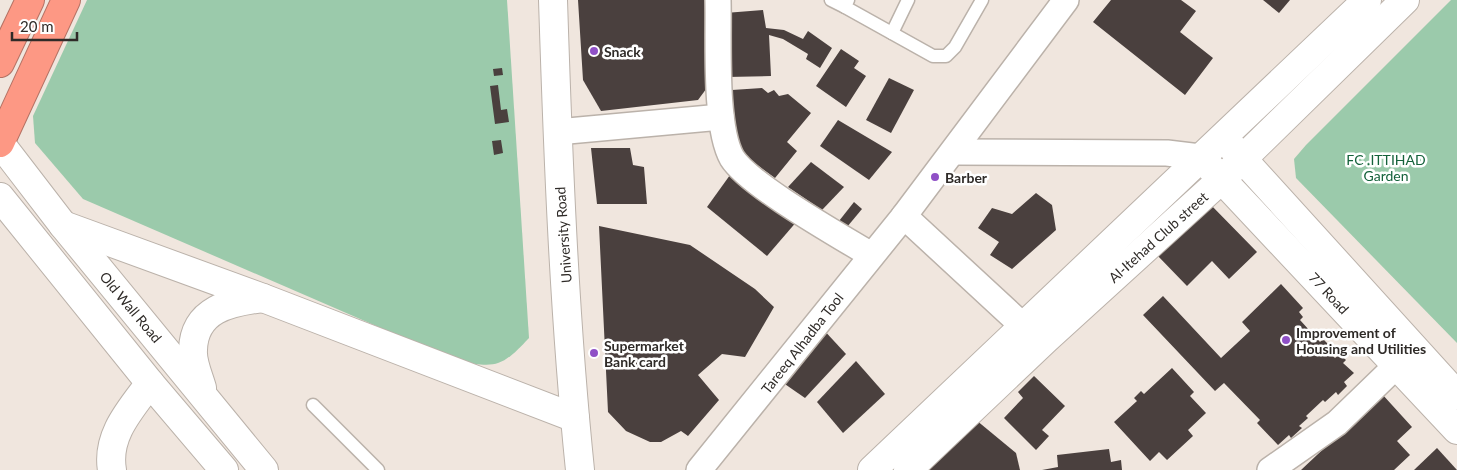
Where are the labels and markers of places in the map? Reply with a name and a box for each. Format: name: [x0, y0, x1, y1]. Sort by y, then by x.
place label: Snack: [604, 43, 641, 60]
marker: Snack: [588, 45, 600, 57]
place label: Barber: [945, 169, 988, 186]
marker: Barber: [929, 171, 941, 183]
place label: Improvement of Housing and Utilities: [1296, 324, 1426, 357]
marker: Improvement of Housing and Utilities: [1280, 334, 1292, 346]
place label: Supermarket Bank card: [604, 337, 685, 370]
marker: Supermarket Bank card: [588, 347, 600, 359]

